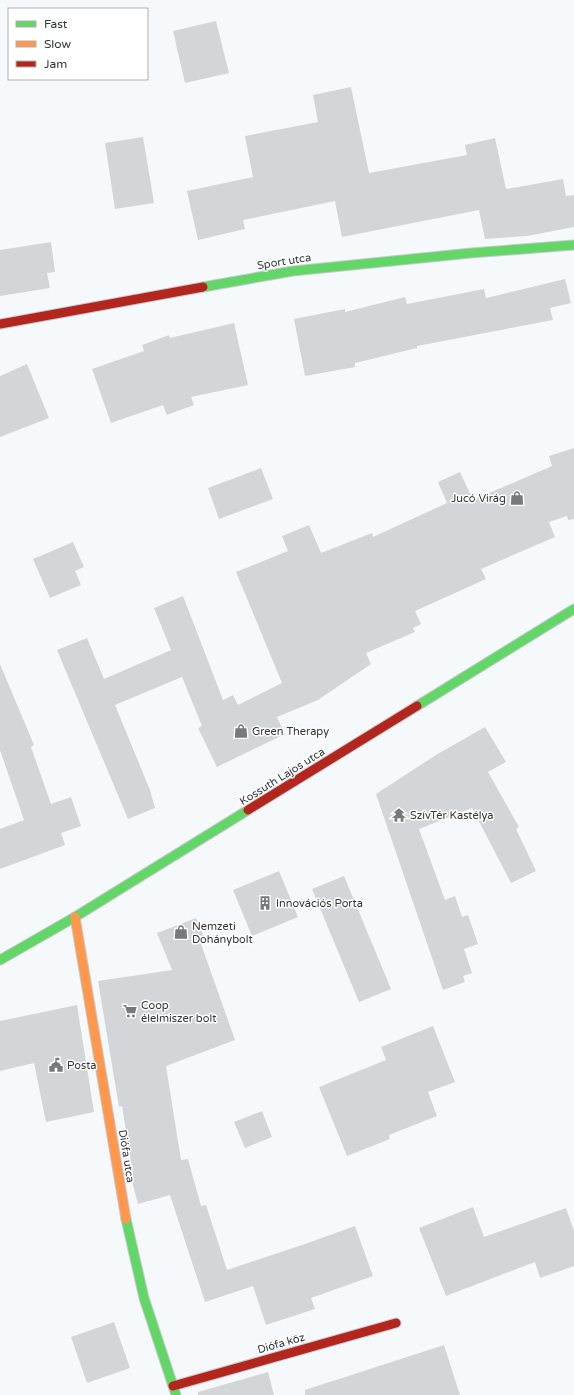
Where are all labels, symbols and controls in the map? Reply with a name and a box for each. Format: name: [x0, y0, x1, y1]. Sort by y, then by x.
legend: [8, 8, 148, 80]
text: Fast: [44, 17, 68, 31]
text: Slow: [44, 37, 71, 51]
text: Jam: [44, 57, 67, 71]
street label: Sport utca: [256, 251, 312, 272]
shop icon: Jucó Virág: [509, 490, 525, 506]
place label: Jucó Virág: [451, 492, 506, 505]
shop icon: Green Therapy: [233, 723, 249, 739]
place label: Green Therapy: [252, 725, 329, 738]
street label: Kossuth Lajos utca: [237, 745, 327, 808]
temple icon: SzívTér Kastélya: [391, 807, 407, 823]
place label: SzívTér Kastélya: [410, 809, 493, 822]
building icon: Innovációs Porta: [257, 895, 273, 911]
place label: Innovációs Porta: [276, 897, 363, 910]
place label: Nemzeti Dohánybolt: [192, 920, 253, 946]
shop icon: Nemzeti Dohánybolt: [173, 924, 189, 940]
place label: Coop élelmiszer bolt: [141, 999, 216, 1025]
supermarket icon: Coop élelmiszer bolt: [122, 1003, 138, 1019]
public building icon: Posta: [48, 1057, 64, 1073]
place label: Posta: [67, 1059, 97, 1072]
street label: Diófa utca: [116, 1129, 137, 1184]
street label: Diófa köz: [256, 1330, 307, 1356]

